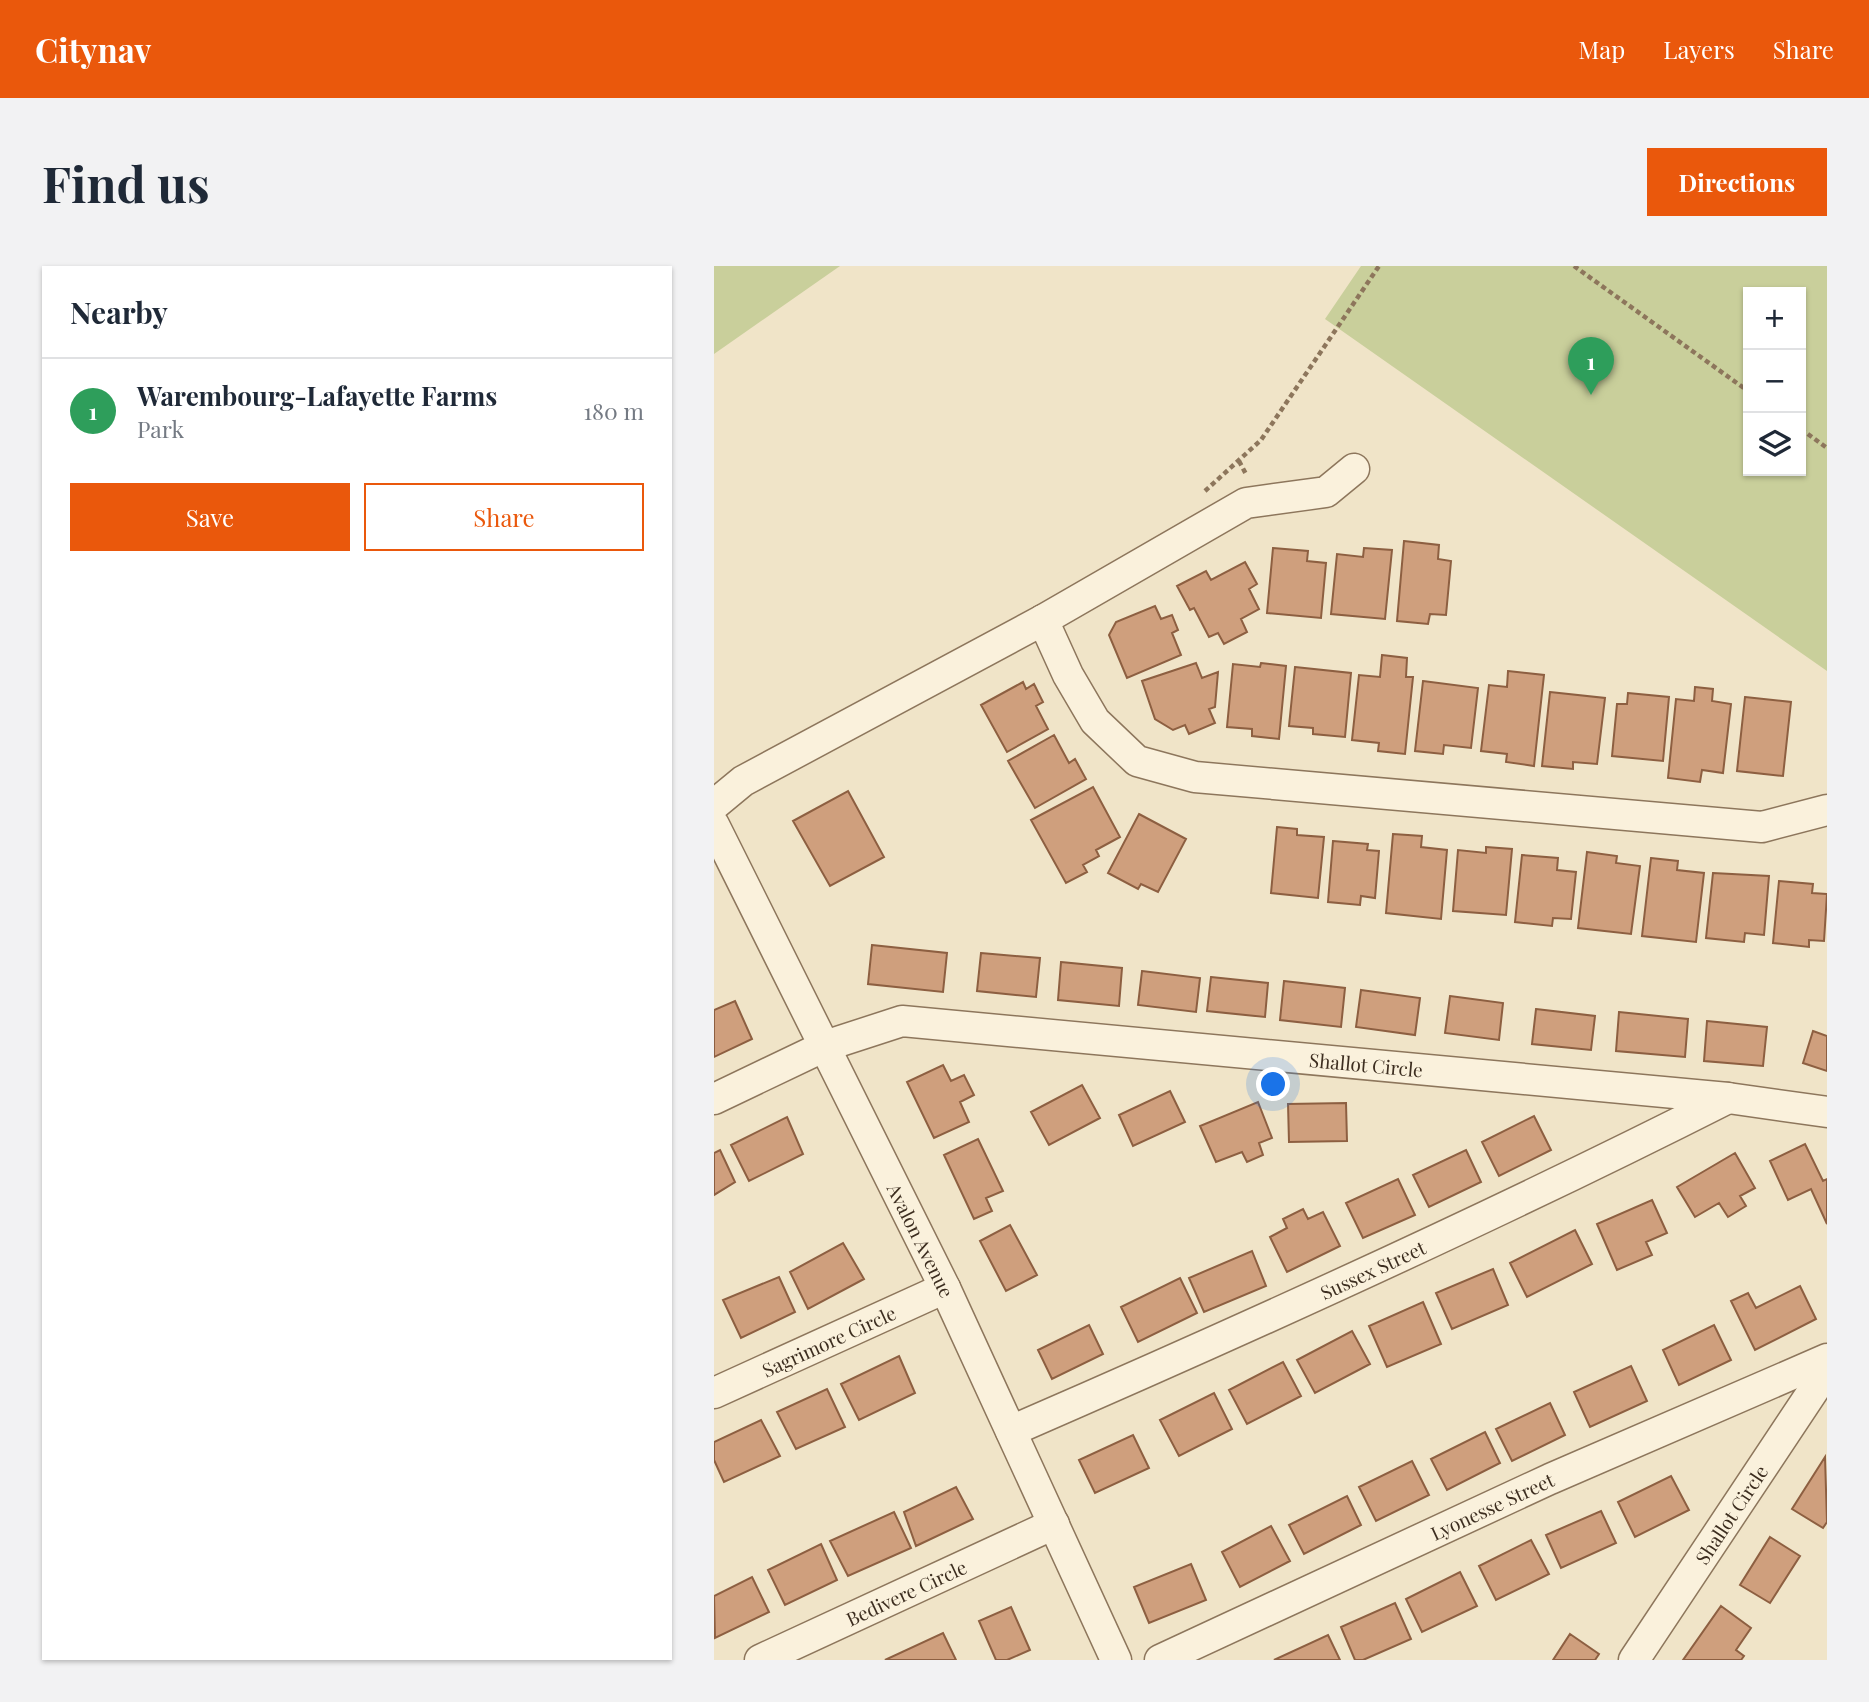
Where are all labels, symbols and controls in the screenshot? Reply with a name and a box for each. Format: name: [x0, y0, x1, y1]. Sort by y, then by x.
text: Citynav: [35, 27, 151, 71]
text: Map: [1579, 33, 1625, 65]
text: Layers: [1663, 33, 1735, 65]
text: Share: [1773, 33, 1834, 65]
button: Directions: [1647, 148, 1827, 216]
text: Find us: [42, 150, 210, 215]
map controls: [1743, 287, 1806, 476]
button: +: [1743, 287, 1806, 350]
text: Nearby: [70, 292, 168, 332]
pin: 1: [1568, 337, 1614, 395]
button: −: [1743, 350, 1806, 413]
text: Warembourg-Lafayette Farms: [137, 378, 497, 413]
text: 1: [89, 395, 97, 426]
text: 180 m: [584, 395, 644, 426]
text: Park: [137, 413, 184, 444]
button: layers: [1743, 413, 1806, 476]
button: Save: [70, 483, 350, 551]
button: Share: [364, 483, 644, 551]
street label: Shallot Circle: [1308, 1046, 1424, 1082]
your location: [1256, 1067, 1290, 1101]
street label: Avalon Avenue: [881, 1178, 960, 1301]
street label: Sussex Street: [1316, 1234, 1430, 1305]
street label: Sagrimore Circle: [758, 1299, 900, 1383]
street label: Shallot Circle: [1689, 1460, 1773, 1569]
street label: Lyonesse Street: [1426, 1466, 1558, 1546]
street label: Bedivere Circle: [842, 1553, 971, 1632]

